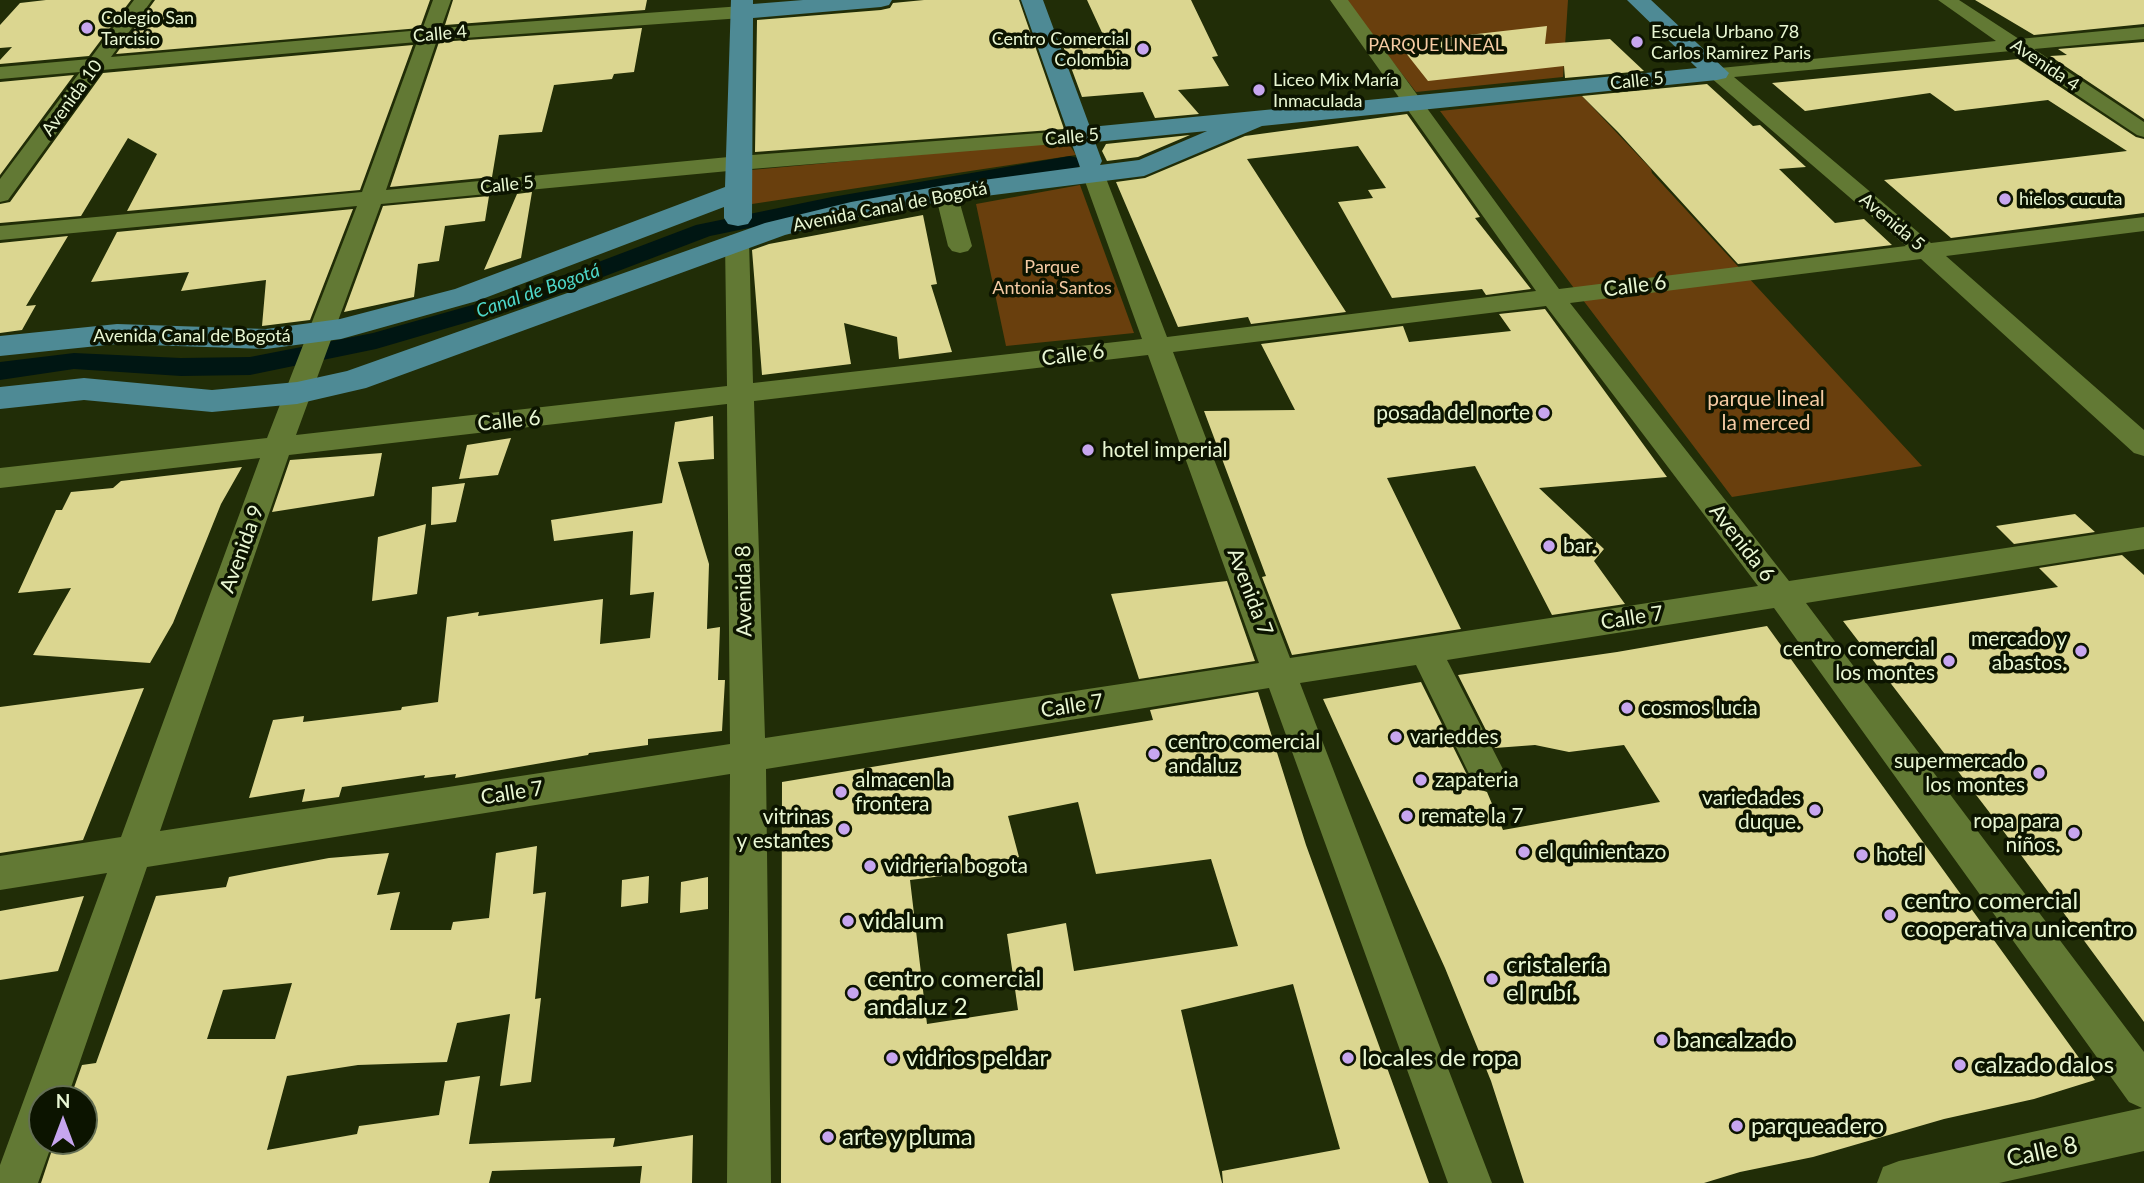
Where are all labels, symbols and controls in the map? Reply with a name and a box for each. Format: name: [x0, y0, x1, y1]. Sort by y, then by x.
place label: Colegio San Tarcisio: [101, 7, 194, 50]
marker: Colegio San Tarcisio: [79, 20, 95, 36]
street label: Calle 4: [412, 21, 468, 47]
place label: Escuela Urbano 78 Carlos Ramirez Paris: [1651, 21, 1811, 64]
place label: Centro Comercial Colombia: [992, 28, 1129, 70]
park label: PARQUE LINEAL: [1368, 34, 1504, 56]
marker: Escuela Urbano 78 Carlos Ramirez Paris: [1629, 34, 1645, 50]
street label: Avenida 4: [2006, 34, 2084, 96]
marker: Centro Comercial Colombia: [1135, 41, 1151, 57]
street label: Avenida 10: [37, 56, 107, 140]
street label: Calle 5: [1609, 67, 1665, 95]
place label: Liceo Mix María Inmaculada: [1273, 69, 1399, 112]
marker: Liceo Mix María Inmaculada: [1251, 82, 1267, 98]
street label: Calle 5: [1044, 124, 1100, 150]
street label: Calle 5: [479, 171, 535, 199]
street label: Avenida Canal de Bogotá: [791, 178, 989, 236]
place label: hielos cucuta: [2019, 188, 2122, 210]
street label: Avenida 5: [1855, 189, 1929, 255]
marker: hielos cucuta: [1997, 191, 2013, 207]
park label: Parque Antonia Santos: [992, 256, 1112, 298]
water label: Canal de Bogotá: [473, 259, 603, 323]
street label: Calle 6: [1602, 270, 1668, 302]
street label: Avenida Canal de Bogotá: [93, 325, 291, 347]
street label: Calle 6: [1040, 339, 1106, 371]
park label: parque lineal la merced: [1707, 386, 1825, 436]
place label: posada del norte: [1376, 400, 1530, 426]
street label: Calle 6: [476, 405, 542, 437]
marker: posada del norte: [1536, 405, 1552, 421]
place label: hotel imperial: [1102, 437, 1228, 463]
marker: hotel imperial: [1080, 442, 1096, 458]
street label: Avenida 6: [1704, 499, 1780, 587]
street label: Avenida 9: [215, 502, 269, 596]
place label: bar.: [1563, 533, 1597, 559]
marker: bar.: [1541, 538, 1557, 554]
street label: Avenida 8: [731, 545, 757, 637]
street label: Avenida 7: [1222, 545, 1278, 639]
street label: Calle 7: [1599, 601, 1665, 635]
place label: mercado y abastos.: [1971, 626, 2067, 676]
place label: centro comercial los montes: [1783, 636, 1935, 686]
marker: mercado y abastos.: [2073, 643, 2089, 659]
marker: centro comercial los montes: [1941, 653, 1957, 669]
street label: Calle 7: [1039, 689, 1105, 723]
place label: cosmos lucia: [1641, 695, 1758, 721]
marker: cosmos lucia: [1619, 700, 1635, 716]
place label: varieddes: [1410, 724, 1499, 750]
place label: centro comercial andaluz: [1168, 729, 1320, 779]
marker: varieddes: [1388, 729, 1404, 745]
marker: centro comercial andaluz: [1146, 746, 1162, 762]
place label: supermercado los montes: [1894, 748, 2025, 798]
marker: supermercado los montes: [2031, 765, 2047, 781]
place label: almacen la frontera: [855, 767, 952, 817]
place label: zapateria: [1435, 767, 1519, 793]
marker: zapateria: [1413, 772, 1429, 788]
street label: Calle 7: [479, 776, 545, 810]
marker: almacen la frontera: [833, 784, 849, 800]
place label: variedades duque.: [1702, 785, 1801, 835]
marker: variedades duque.: [1807, 802, 1823, 818]
place label: remate la 7: [1421, 803, 1524, 829]
place label: vitrinas y estantes: [736, 804, 830, 854]
marker: remate la 7: [1399, 808, 1415, 824]
place label: ropa para niños.: [1973, 808, 2060, 858]
marker: vitrinas y estantes: [836, 821, 852, 837]
marker: ropa para niños.: [2066, 825, 2082, 841]
place label: el quinientazo: [1538, 839, 1667, 865]
place label: hotel: [1876, 842, 1923, 868]
marker: el quinientazo: [1516, 844, 1532, 860]
marker: hotel: [1854, 847, 1870, 863]
place label: vidrieria bogota: [884, 853, 1028, 879]
marker: vidrieria bogota: [862, 858, 878, 874]
place label: centro comercial cooperativa unicentro: [1904, 887, 2134, 943]
place label: vidalum: [862, 907, 944, 935]
marker: centro comercial cooperativa unicentro: [1882, 907, 1898, 923]
marker: vidalum: [840, 913, 856, 929]
place label: cristalería el rubí.: [1506, 951, 1608, 1007]
place label: centro comercial andaluz 2: [867, 965, 1041, 1021]
marker: cristalería el rubí.: [1484, 971, 1500, 987]
marker: centro comercial andaluz 2: [845, 985, 861, 1001]
place label: bancalzado: [1676, 1026, 1794, 1054]
marker: bancalzado: [1654, 1032, 1670, 1048]
place label: vidrios peldar: [906, 1044, 1048, 1072]
place label: locales de ropa: [1362, 1044, 1519, 1072]
marker: vidrios peldar: [884, 1050, 900, 1066]
marker: locales de ropa: [1340, 1050, 1356, 1066]
place label: calzado dalos: [1974, 1051, 2114, 1079]
marker: calzado dalos: [1952, 1057, 1968, 1073]
north arrow: [28, 1085, 98, 1155]
text: N: [56, 1089, 70, 1112]
place label: parqueadero: [1751, 1112, 1884, 1140]
marker: parqueadero: [1729, 1118, 1745, 1134]
place label: arte y pluma: [842, 1123, 973, 1151]
marker: arte y pluma: [820, 1129, 836, 1145]
street label: Calle 8: [2004, 1130, 2080, 1174]

